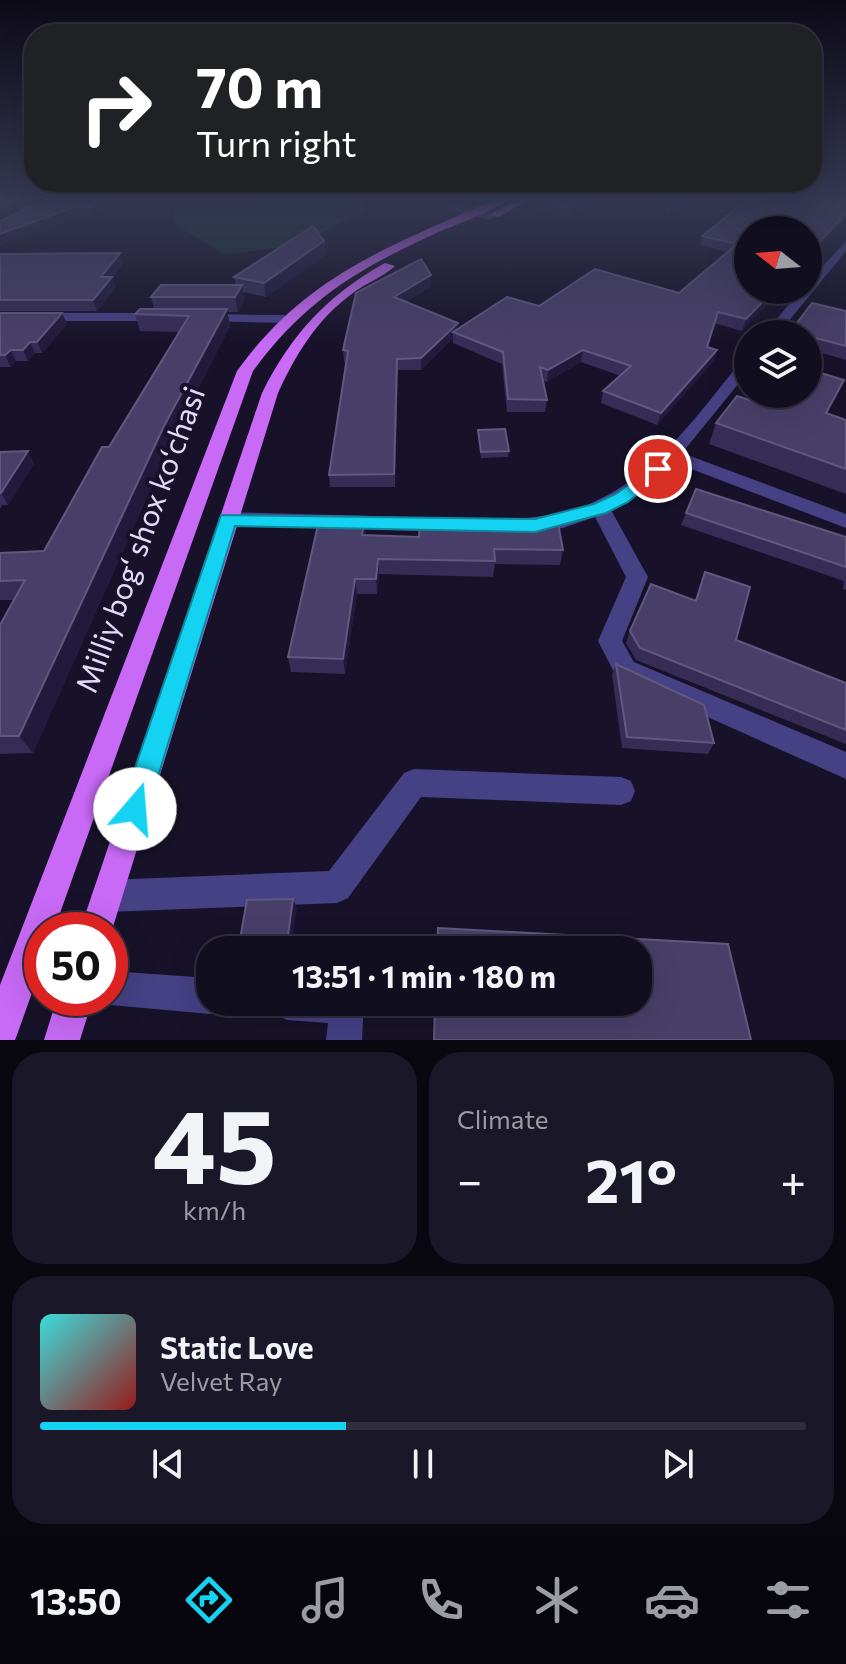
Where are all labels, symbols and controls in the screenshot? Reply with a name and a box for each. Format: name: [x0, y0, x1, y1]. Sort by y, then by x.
text: 70 m: [196, 51, 323, 120]
icon: right: [64, 56, 168, 160]
text: Turn right: [196, 120, 357, 164]
north arrow: [734, 216, 822, 304]
map controls: [734, 216, 822, 408]
button: layers: [734, 320, 822, 408]
street label: Milliy bog‘ shox ko‘chasi: [66, 381, 211, 697]
pin: [624, 435, 692, 503]
icon: arrive: [636, 447, 680, 491]
position arrow: [93, 767, 177, 851]
speed limit sign: 50: [24, 912, 128, 1016]
text: 13:51 · 1 min · 180 m: [292, 957, 556, 994]
text: 45: [152, 1078, 277, 1205]
text: Climate: [457, 1103, 549, 1134]
text: 21°: [585, 1142, 677, 1215]
text: −: [457, 1152, 482, 1206]
text: +: [780, 1152, 806, 1206]
text: km/h: [183, 1194, 246, 1225]
text: Static Love: [160, 1328, 314, 1365]
text: Velvet Ray: [160, 1365, 283, 1396]
icon: previous: [146, 1442, 190, 1486]
icon: pause: [401, 1442, 445, 1486]
icon: next: [656, 1442, 700, 1486]
icon: directions: [181, 1572, 237, 1628]
icon: music: [297, 1572, 353, 1628]
icon: phone: [413, 1572, 469, 1628]
icon: climate: [529, 1572, 585, 1628]
icon: car: [644, 1572, 700, 1628]
icon: filters: [760, 1572, 816, 1628]
text: 13:50: [30, 1578, 122, 1622]

